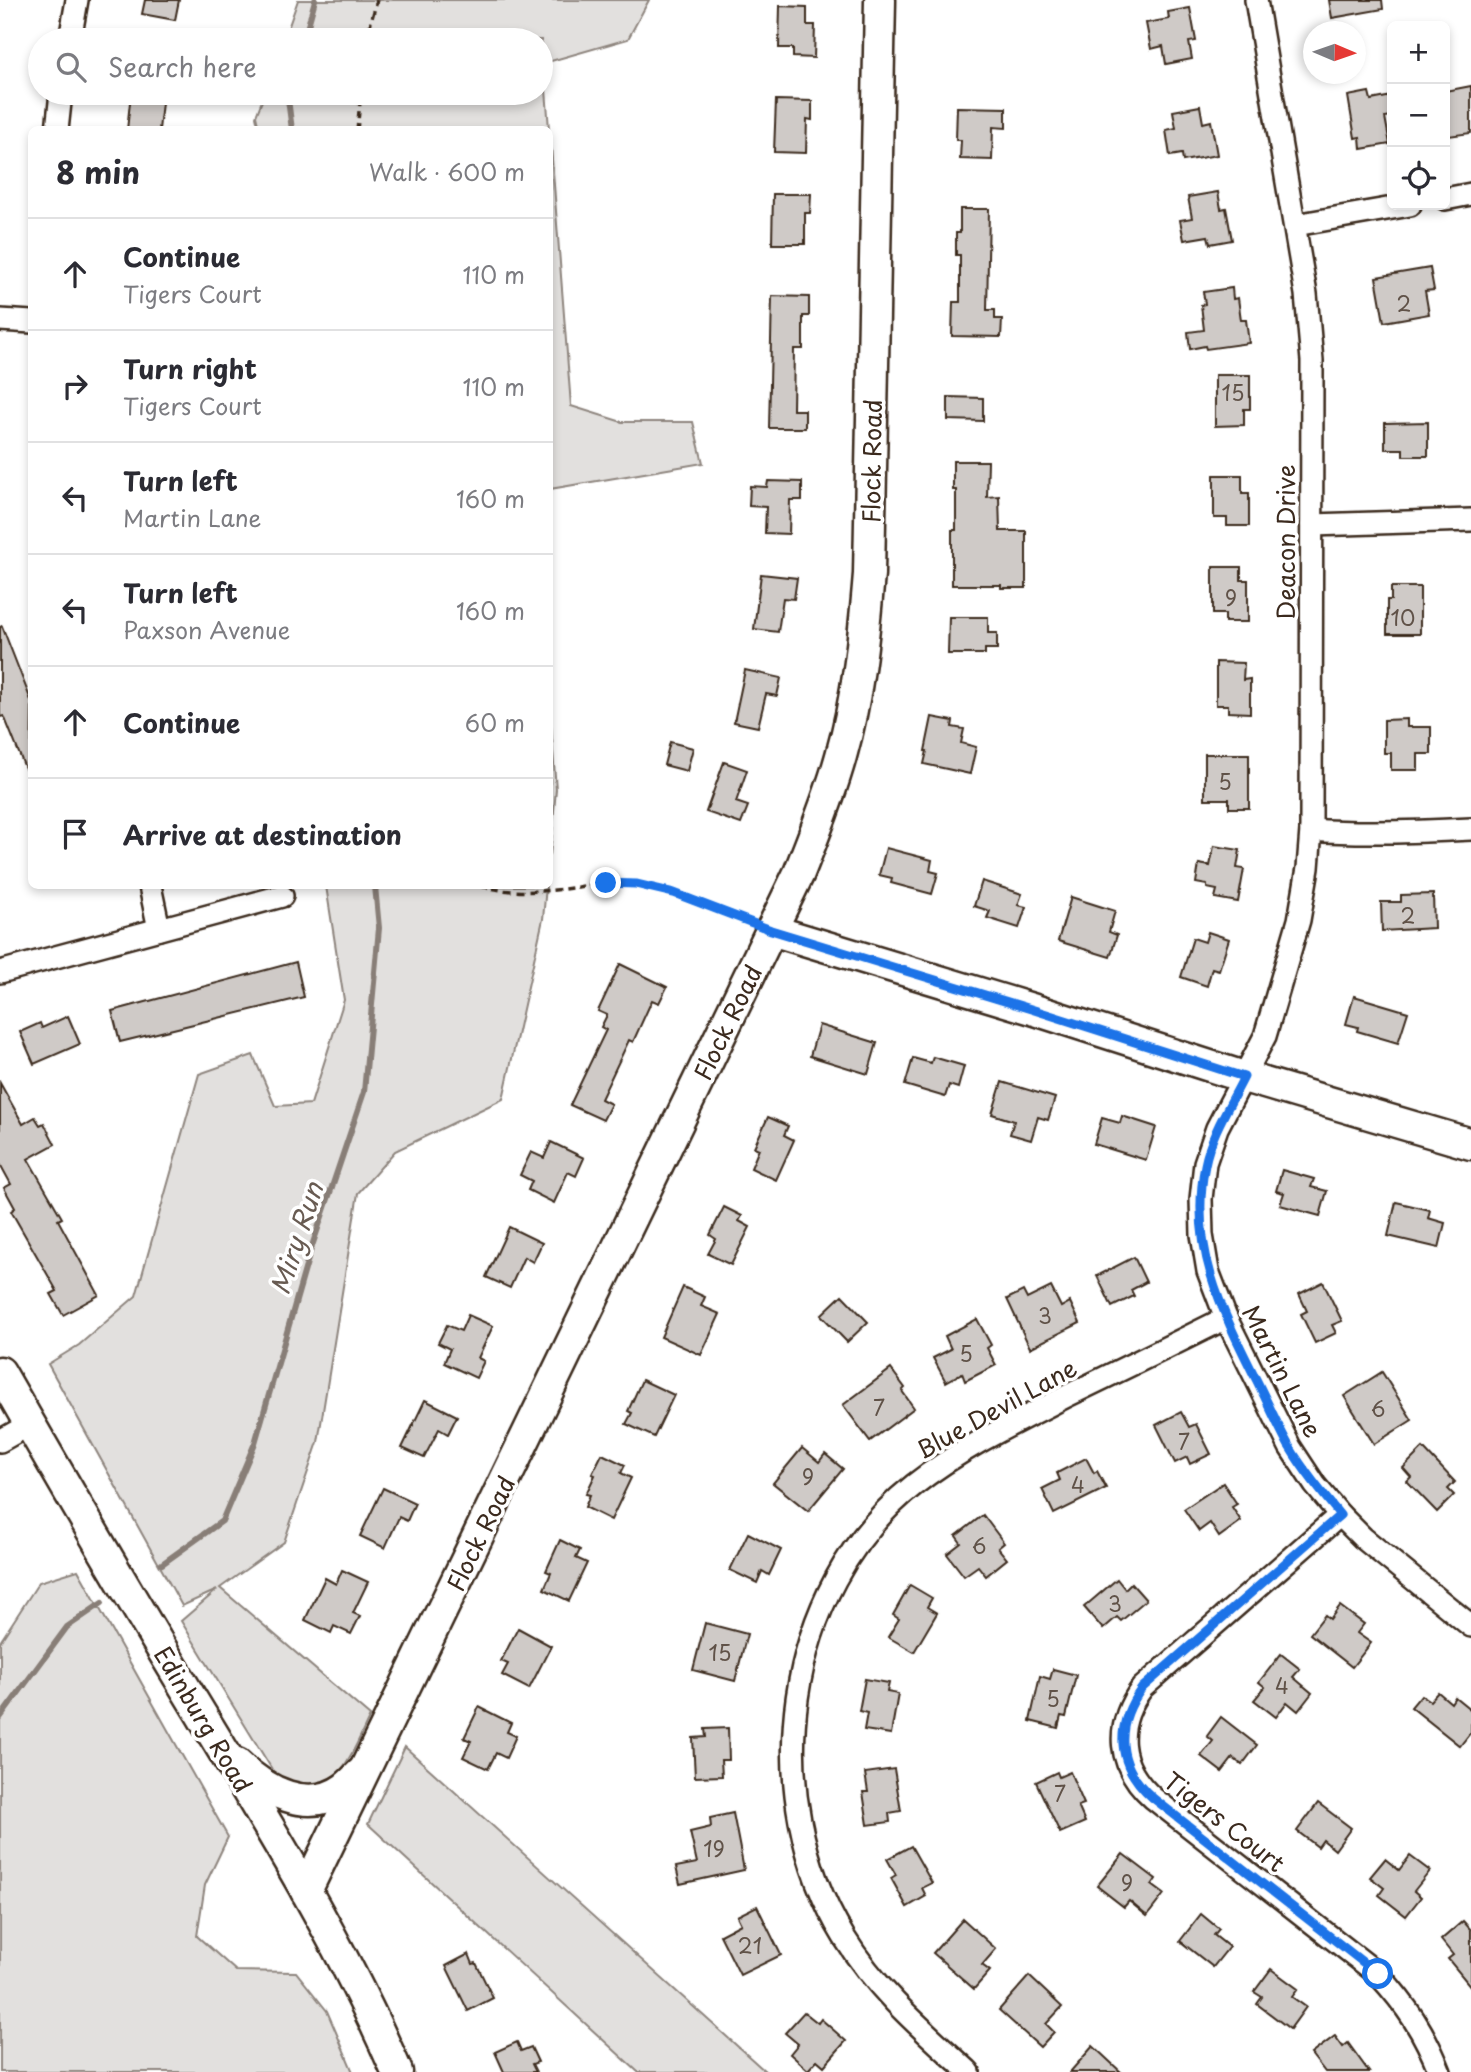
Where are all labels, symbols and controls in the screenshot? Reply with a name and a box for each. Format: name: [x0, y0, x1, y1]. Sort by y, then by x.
north arrow: [1303, 21, 1366, 84]
map controls: [1387, 21, 1450, 210]
button: +: [1387, 21, 1450, 84]
search box: [28, 28, 553, 105]
text: Search here: [108, 47, 257, 86]
icon: search: [52, 48, 90, 86]
button: −: [1387, 84, 1450, 147]
button: locate: [1387, 147, 1450, 210]
text: 8 min: [56, 149, 140, 194]
text: Walk · 600 m: [369, 154, 525, 189]
text: Continue: [123, 237, 240, 276]
icon: ahead: [56, 255, 94, 293]
text: 110 m: [463, 257, 525, 292]
text: Tigers Court: [123, 276, 262, 311]
house number: 2: [1397, 287, 1411, 319]
text: Turn right: [123, 349, 257, 388]
icon: right: [56, 367, 94, 405]
text: 110 m: [463, 369, 525, 404]
house number: 15: [1222, 376, 1244, 408]
text: Tigers Court: [123, 388, 262, 423]
street label: Flock Road: [852, 399, 890, 523]
text: Turn left: [123, 461, 238, 500]
street label: Deacon Drive: [1267, 464, 1303, 620]
icon: left: [56, 479, 94, 517]
text: 160 m: [456, 481, 525, 516]
text: Martin Lane: [123, 500, 261, 535]
text: Turn left: [123, 573, 238, 612]
house number: 9: [1225, 581, 1237, 613]
icon: left: [56, 591, 94, 629]
text: 160 m: [456, 593, 525, 628]
house number: 10: [1391, 601, 1415, 633]
text: Paxson Avenue: [123, 612, 290, 647]
icon: ahead: [56, 703, 94, 741]
text: Continue: [123, 703, 240, 742]
text: 60 m: [465, 705, 525, 740]
house number: 5: [1218, 765, 1232, 797]
icon: arrive: [56, 815, 94, 853]
text: Arrive at destination: [123, 815, 402, 854]
route end: [590, 867, 621, 898]
house number: 2: [1401, 899, 1415, 931]
street label: Flock Road: [684, 958, 770, 1086]
water label: Miry Run: [260, 1176, 333, 1299]
street label: Martin Lane: [1234, 1298, 1332, 1444]
house number: 3: [1038, 1299, 1052, 1331]
house number: 5: [959, 1337, 973, 1369]
street label: Blue Devil Lane: [909, 1349, 1083, 1467]
house number: 7: [873, 1391, 885, 1423]
house number: 6: [1371, 1392, 1385, 1424]
house number: 7: [1178, 1425, 1190, 1457]
house number: 9: [802, 1460, 814, 1492]
house number: 4: [1071, 1468, 1085, 1500]
street label: Flock Road: [437, 1469, 523, 1597]
house number: 6: [972, 1529, 986, 1561]
house number: 3: [1108, 1587, 1122, 1619]
house number: 15: [709, 1636, 731, 1668]
street label: Edinburg Road: [146, 1639, 262, 1799]
house number: 4: [1275, 1669, 1289, 1701]
house number: 5: [1046, 1682, 1060, 1714]
street label: Tigers Court: [1157, 1762, 1293, 1880]
house number: 7: [1054, 1777, 1066, 1809]
house number: 19: [703, 1832, 725, 1864]
house number: 9: [1121, 1866, 1133, 1898]
house number: 21: [738, 1929, 762, 1961]
route start: [1362, 1958, 1393, 1989]

